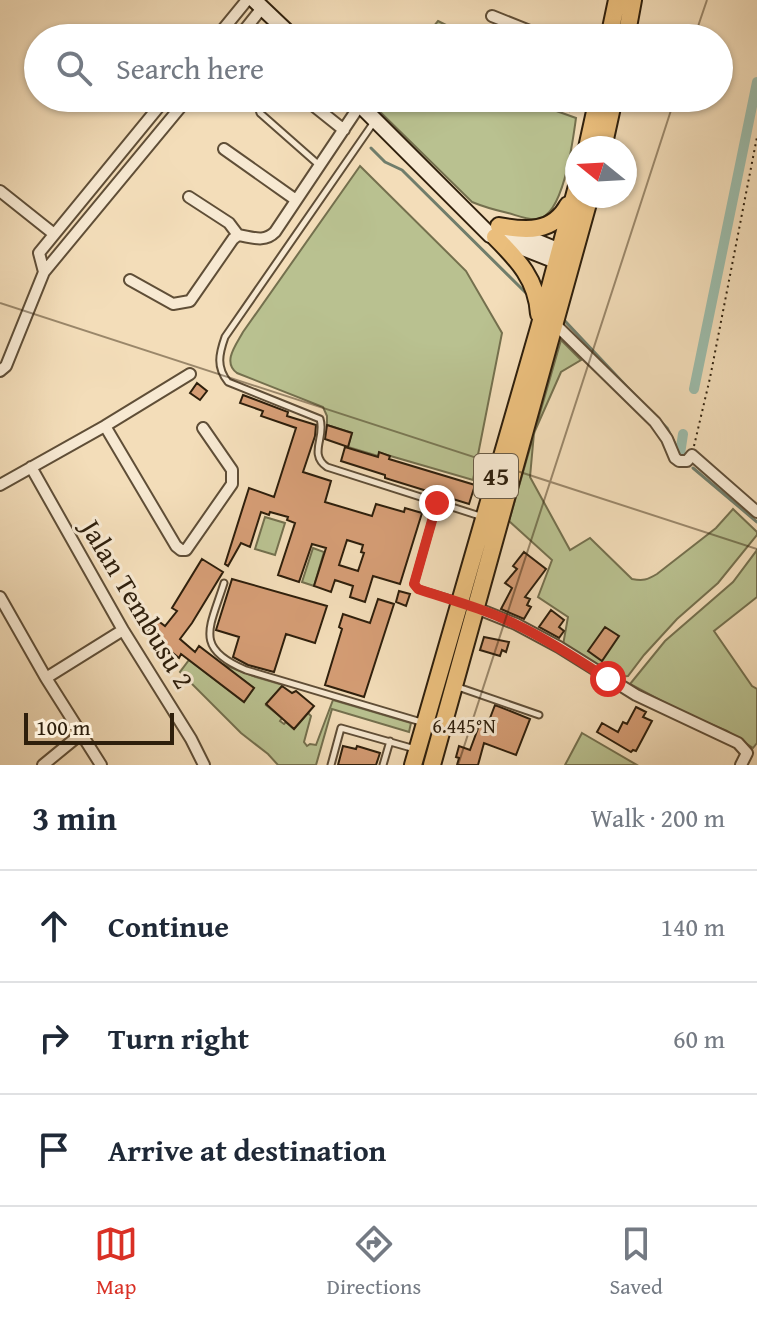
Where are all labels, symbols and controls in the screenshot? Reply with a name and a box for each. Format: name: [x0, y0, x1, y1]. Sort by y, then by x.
search box: [24, 24, 733, 112]
icon: search: [52, 46, 96, 90]
text: Search here: [116, 46, 264, 90]
north arrow: [565, 136, 637, 208]
road number: 45: [474, 454, 518, 498]
route end: [419, 485, 455, 521]
street label: Jalan Tembusu 2: [70, 509, 205, 696]
route start: [590, 661, 626, 697]
scale bar: [24, 709, 174, 745]
text: 100 m: [36, 711, 91, 743]
text: 6.445°N: [432, 711, 496, 740]
text: 3 min: [32, 793, 117, 842]
text: Walk · 200 m: [591, 798, 725, 837]
icon: ahead: [32, 904, 76, 948]
text: Continue: [108, 904, 229, 948]
text: 140 m: [660, 907, 725, 946]
icon: right: [32, 1016, 76, 1060]
text: Turn right: [108, 1016, 249, 1060]
text: 60 m: [673, 1019, 725, 1058]
icon: arrive: [32, 1128, 76, 1172]
text: Arrive at destination: [108, 1128, 386, 1172]
tab: Map: [94, 1222, 138, 1302]
tab: Directions: [327, 1222, 421, 1302]
tab: Saved: [610, 1222, 663, 1302]

